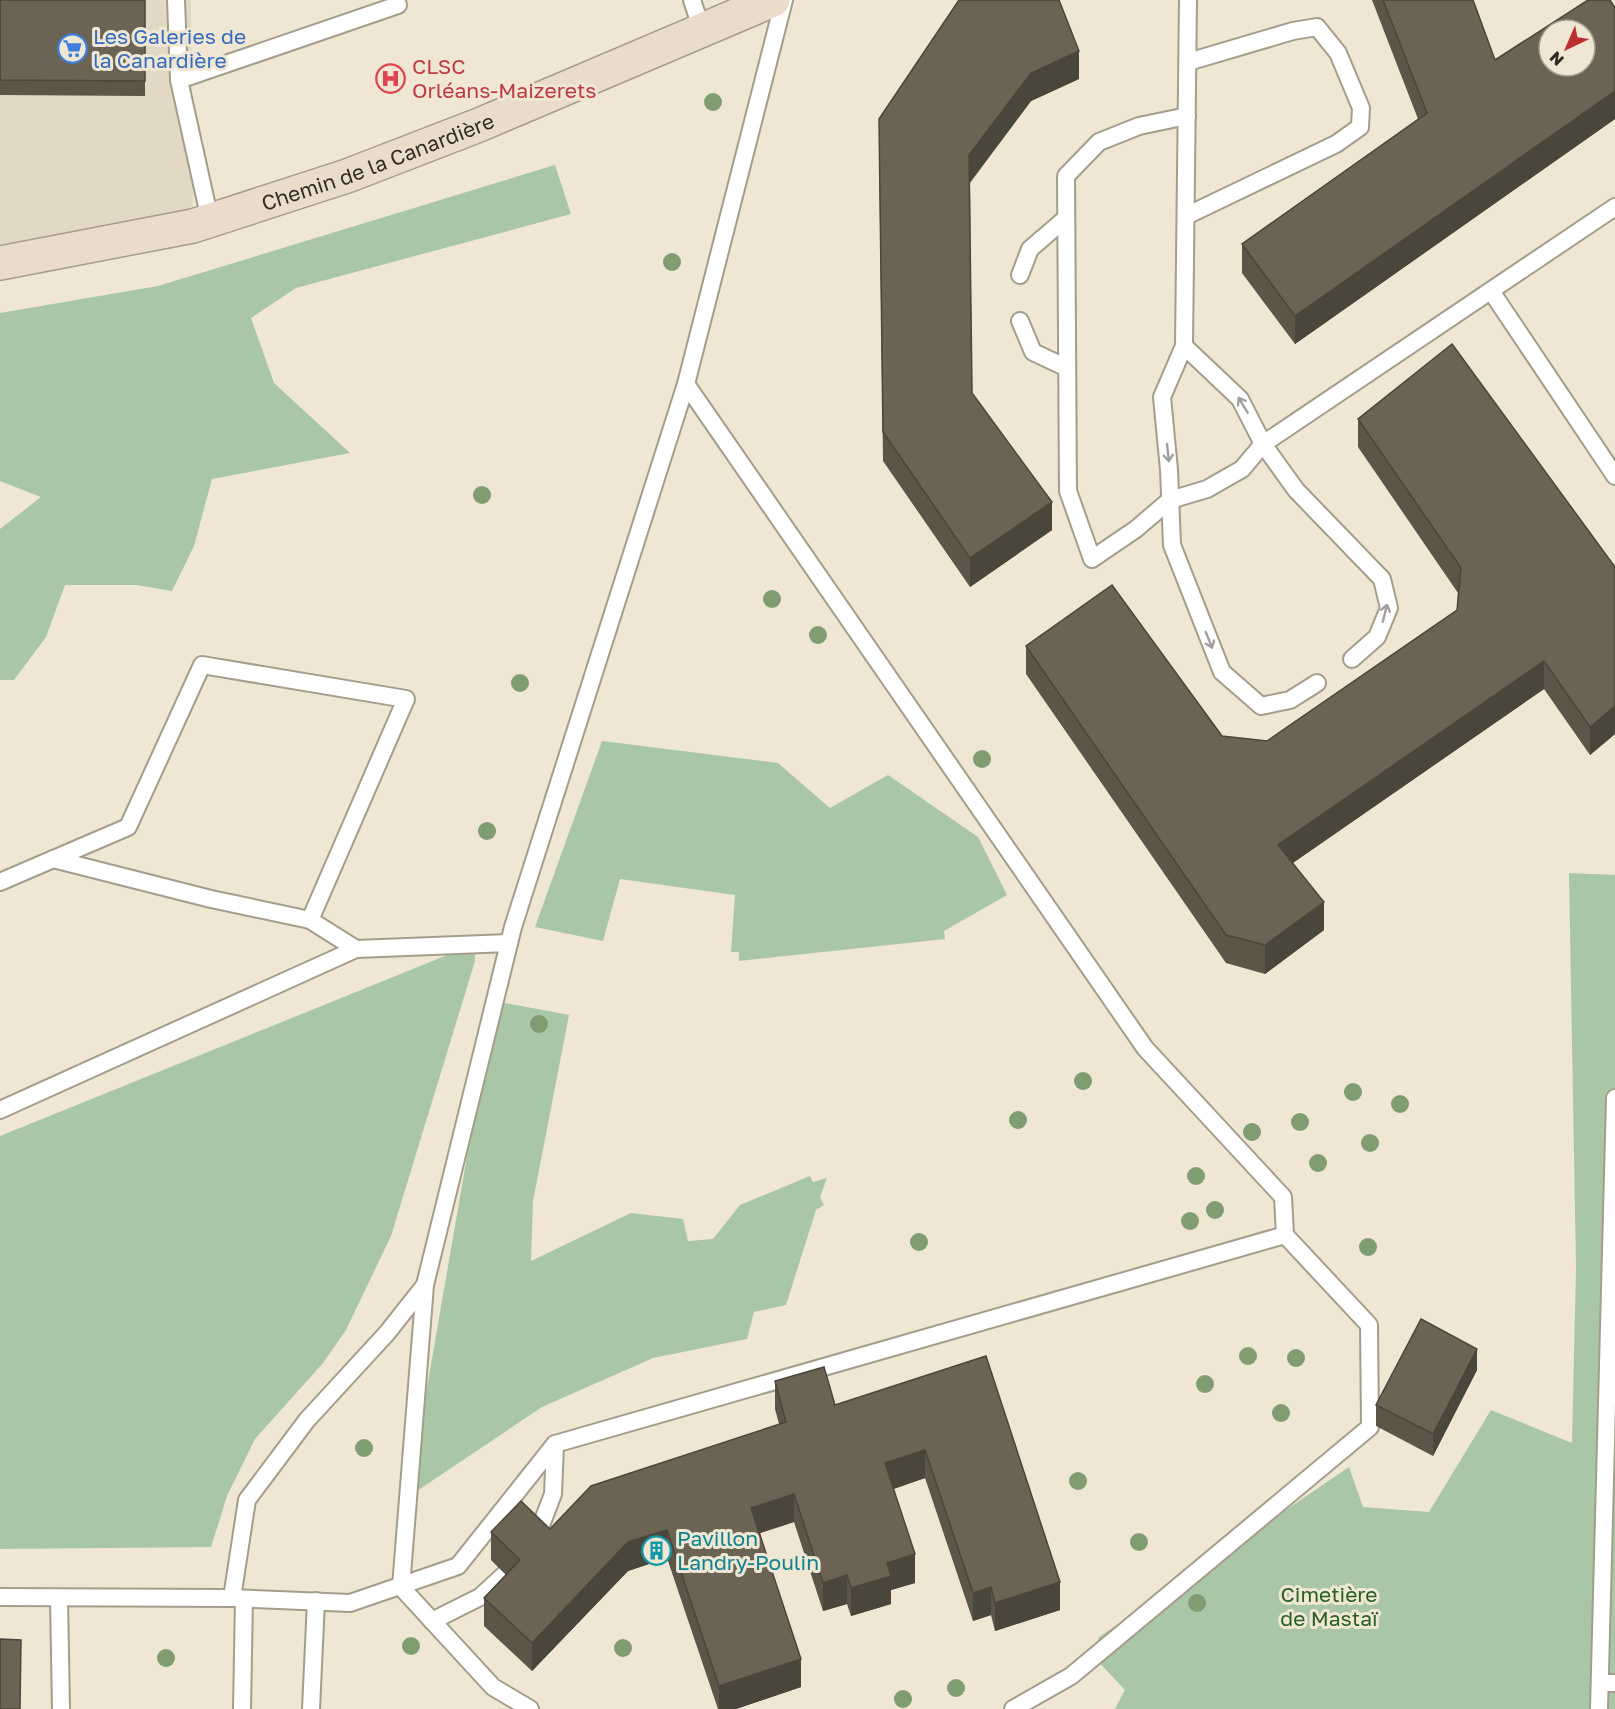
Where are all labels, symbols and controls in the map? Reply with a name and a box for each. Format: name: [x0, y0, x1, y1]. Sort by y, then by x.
north arrow: [1537, 18, 1597, 78]
place label: Les Galeries de la Canardière: [93, 23, 246, 73]
supermarket icon: Les Galeries de la Canardière: [56, 32, 88, 64]
text: N: [1545, 47, 1568, 70]
place label: CLSC Orléans-Maizerets: [412, 53, 596, 103]
hospital icon: CLSC Orléans-Maizerets: [375, 62, 407, 94]
street label: Chemin de la Canardière: [258, 107, 498, 216]
one-way arrow: [1236, 397, 1248, 414]
one-way arrow: [1162, 442, 1173, 462]
one-way arrow: [1380, 604, 1392, 623]
one-way arrow: [1204, 631, 1215, 649]
place label: Pavillon Landry-Poulin: [677, 1525, 819, 1575]
building icon: Pavillon Landry-Poulin: [640, 1534, 672, 1566]
park label: Cimetière de Mastaï: [1280, 1581, 1379, 1631]

